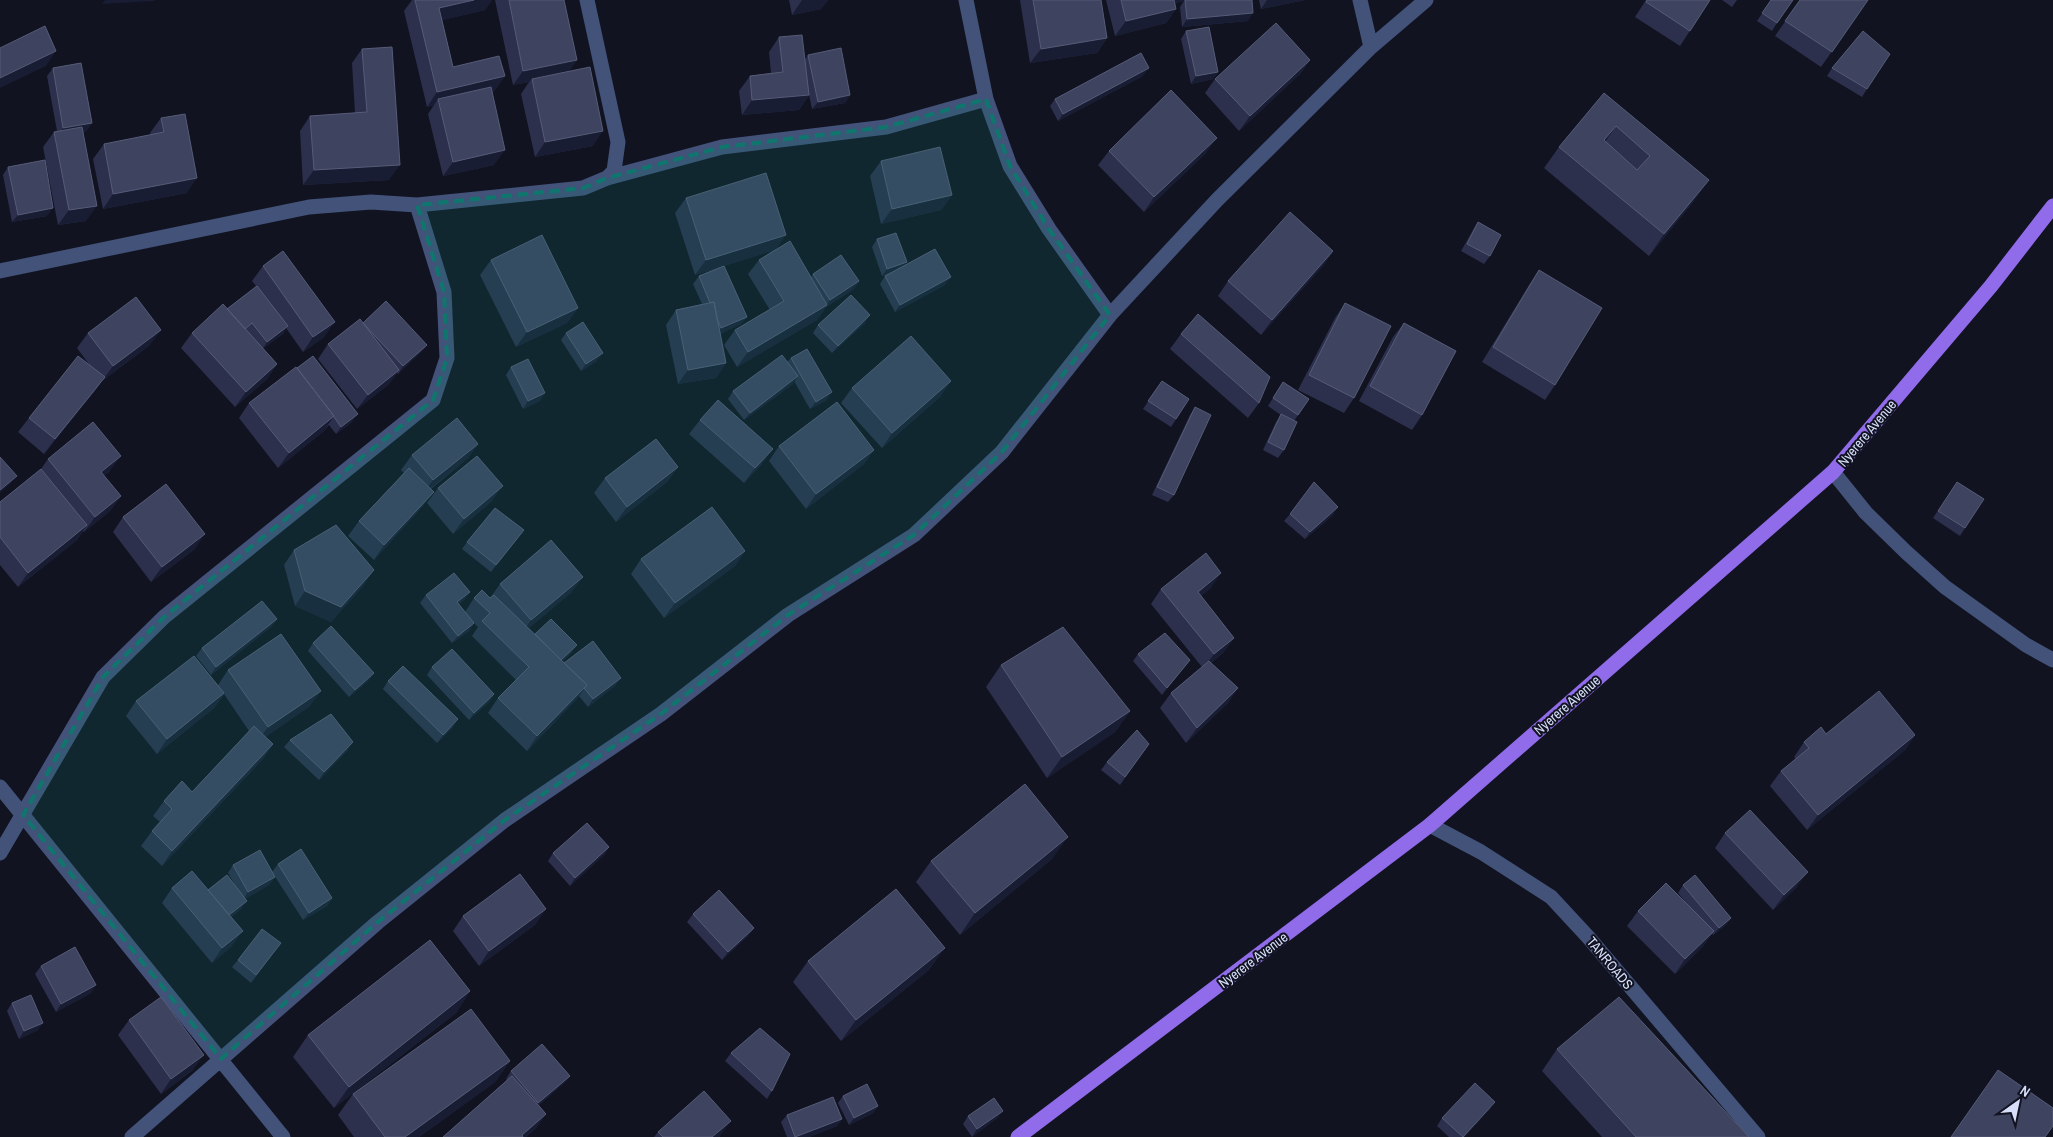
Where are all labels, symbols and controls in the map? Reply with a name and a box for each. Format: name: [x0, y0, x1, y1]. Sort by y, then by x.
street label: Nyerere Avenue: [1834, 396, 1900, 470]
street label: Nyerere Avenue: [1530, 671, 1604, 739]
street label: Nyerere Avenue: [1215, 928, 1291, 992]
street label: TANROADS: [1583, 933, 1637, 993]
north arrow: [1993, 1077, 2043, 1127]
text: N: [2017, 1081, 2033, 1101]

